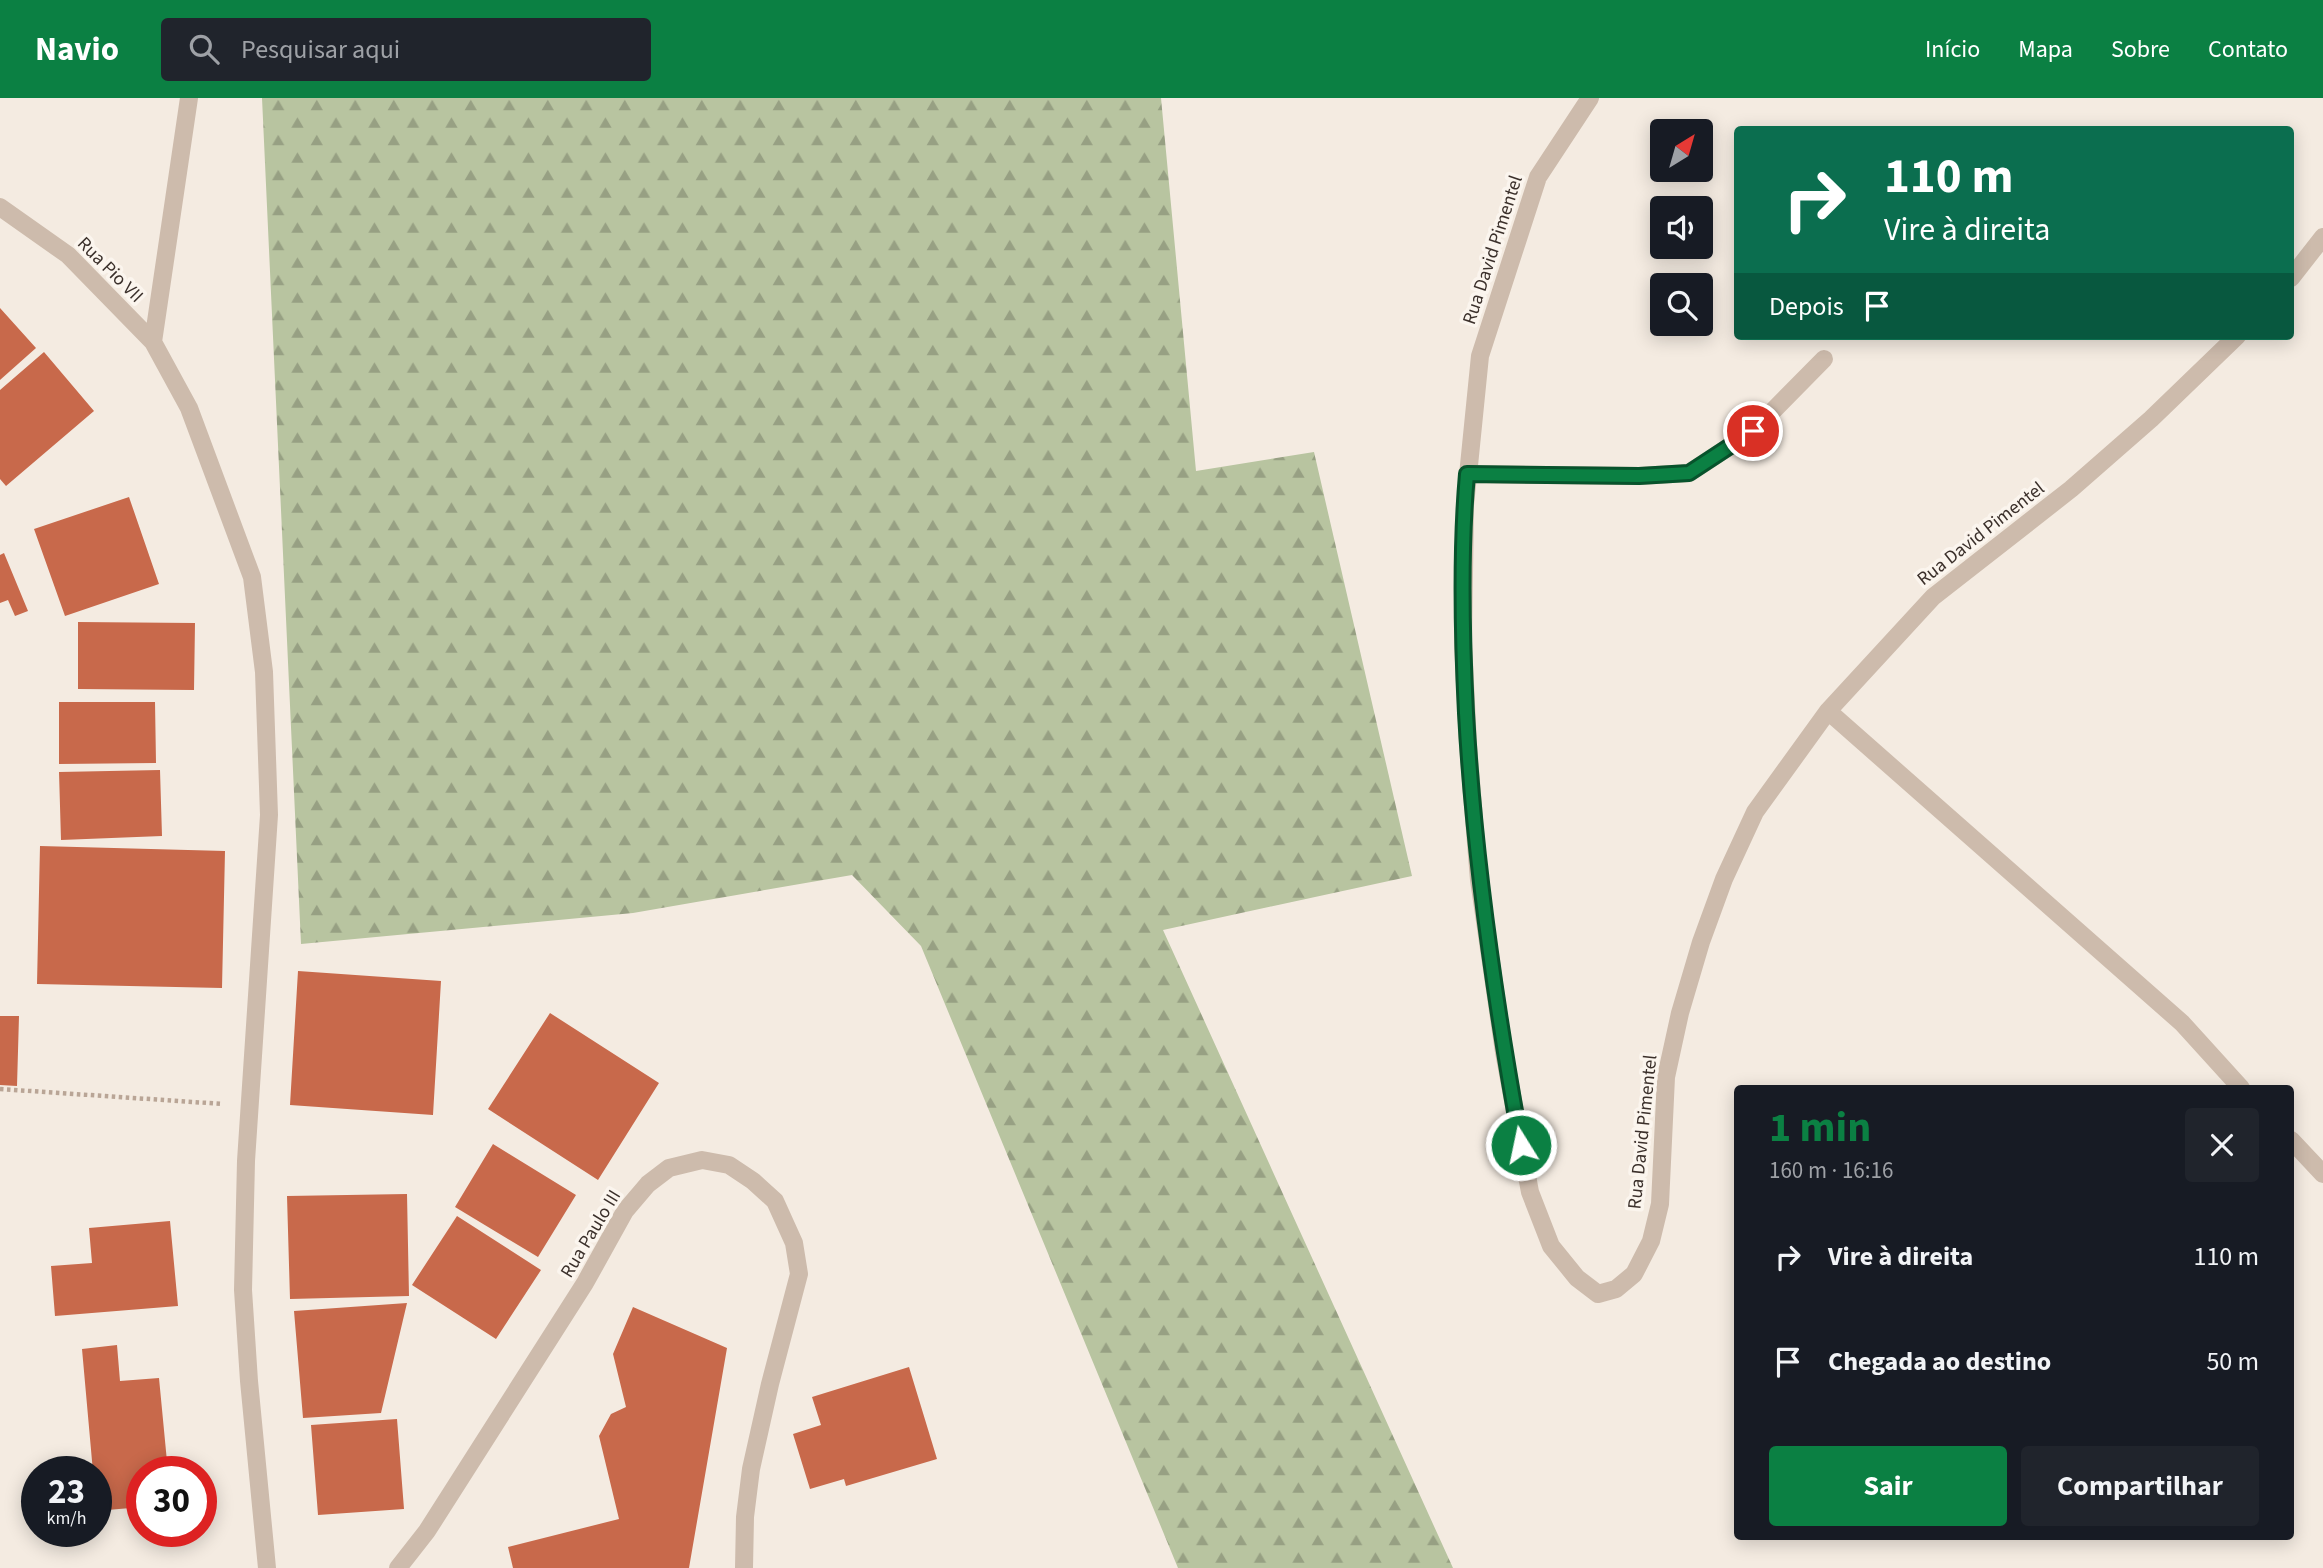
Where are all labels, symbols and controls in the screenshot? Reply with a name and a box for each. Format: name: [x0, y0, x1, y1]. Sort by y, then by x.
search box: [161, 18, 651, 81]
text: Navio: [35, 26, 119, 73]
icon: search: [185, 30, 223, 68]
text: Pesquisar aqui: [241, 31, 400, 68]
text: Início: [1925, 32, 1980, 67]
text: Mapa: [2018, 32, 2073, 67]
text: Sobre: [2111, 32, 2170, 67]
text: Contato: [2208, 32, 2288, 67]
north arrow: [1650, 119, 1713, 182]
map controls: [1650, 119, 1713, 336]
text: 110 m: [1884, 142, 2013, 212]
icon: right: [1769, 154, 1860, 245]
street label: Rua David Pimentel: [1456, 172, 1530, 328]
button: sound: [1650, 196, 1713, 259]
text: Vire à direita: [1884, 207, 2050, 253]
street label: Rua Pio VII: [71, 231, 149, 309]
button: search: [1650, 273, 1713, 336]
icon: arrive: [1858, 287, 1896, 325]
text: Depois: [1769, 288, 1844, 325]
pin: [1723, 401, 1783, 461]
icon: arrive: [1734, 412, 1772, 450]
street label: Rua David Pimentel: [1912, 476, 2051, 592]
street label: Rua David Pimentel: [1621, 1053, 1665, 1211]
text: 1 min: [1769, 1098, 1871, 1158]
position arrow: [1484, 1108, 1558, 1182]
button: close: [2185, 1108, 2259, 1182]
text: 160 m · 16:16: [1769, 1154, 1893, 1187]
street label: Rua Paulo III: [554, 1185, 628, 1283]
icon: right: [1769, 1238, 1807, 1276]
text: Vire à direita: [1828, 1238, 1973, 1275]
text: 110 m: [2193, 1238, 2259, 1275]
icon: arrive: [1769, 1343, 1807, 1381]
text: Chegada ao destino: [1828, 1343, 2051, 1380]
text: 50 m: [2206, 1343, 2259, 1380]
button: Sair: [1769, 1446, 2007, 1526]
button: Compartilhar: [2021, 1446, 2259, 1526]
speed limit sign: 30: [126, 1456, 217, 1547]
text: 23: [48, 1467, 85, 1517]
text: km/h: [47, 1506, 86, 1531]

